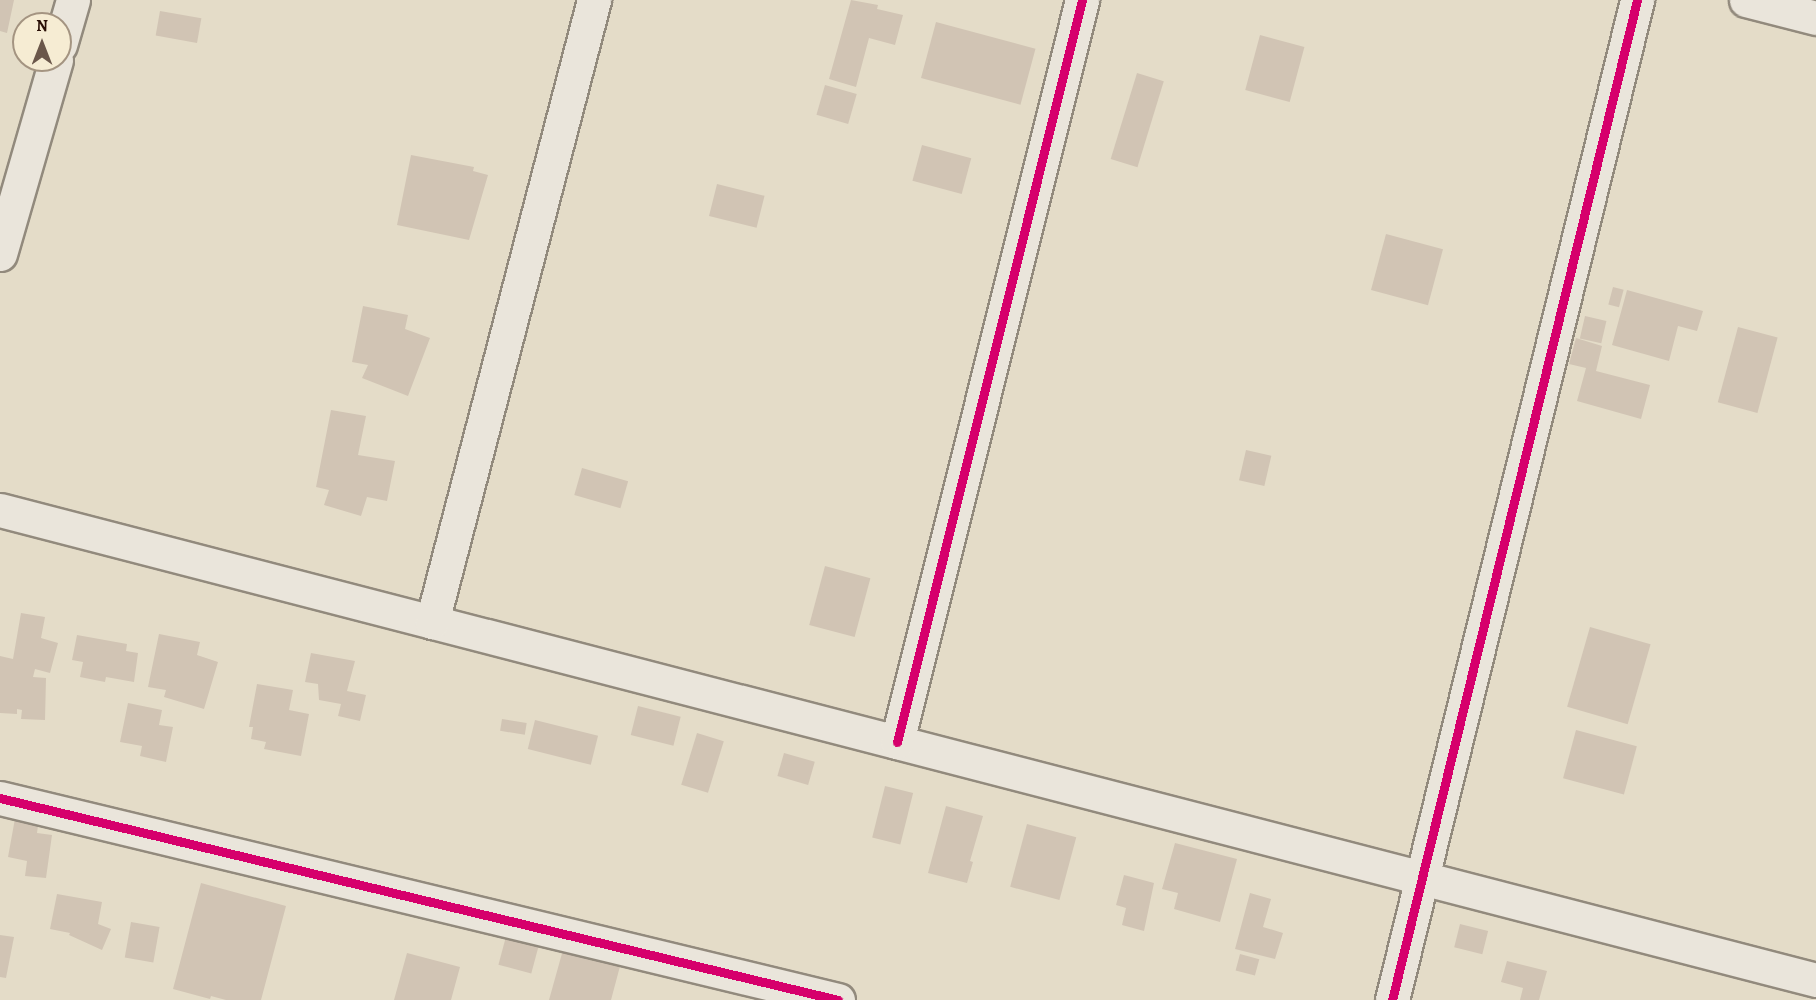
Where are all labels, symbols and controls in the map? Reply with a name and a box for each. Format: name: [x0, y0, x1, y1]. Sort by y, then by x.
north arrow: [12, 12, 72, 72]
text: N: [36, 15, 48, 37]

